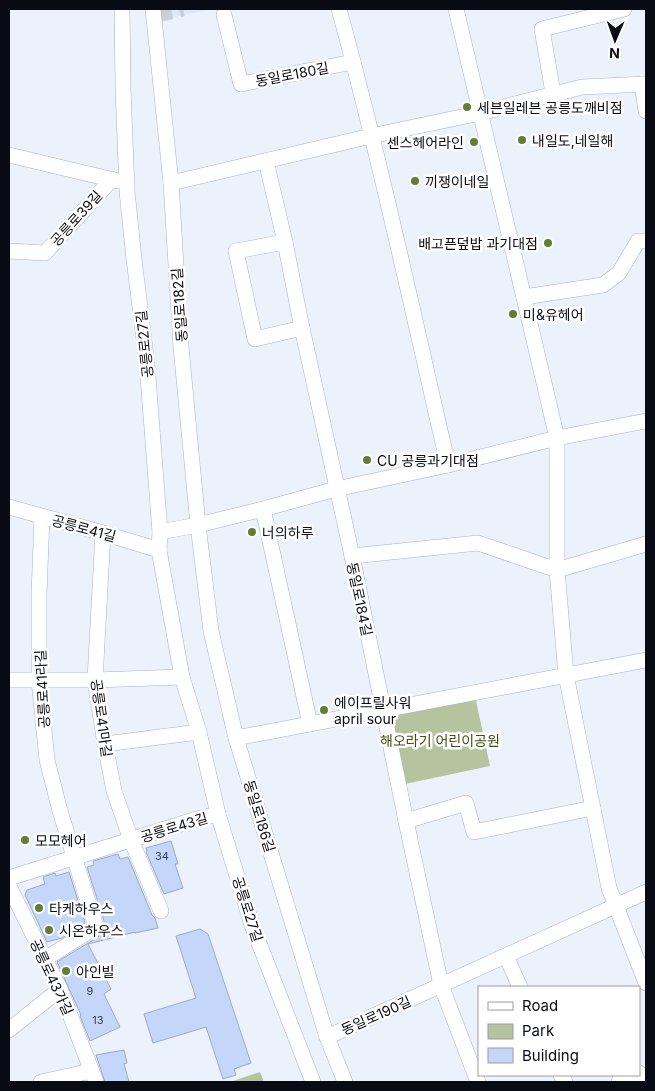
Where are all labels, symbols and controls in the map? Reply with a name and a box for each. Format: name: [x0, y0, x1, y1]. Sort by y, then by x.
north arrow: [590, 15, 640, 65]
text: N: [609, 45, 620, 62]
street label: 동일로180길: [254, 59, 330, 89]
place label: 세븐일레븐 공릉도깨비점: [477, 99, 623, 116]
marker: 세븐일레븐 공릉도깨비점: [461, 101, 473, 113]
place label: 내일도,네일해: [532, 132, 613, 149]
place label: 센스헤어라인: [387, 134, 464, 151]
marker: 내일도,네일해: [516, 134, 528, 146]
marker: 센스헤어라인: [468, 136, 480, 148]
place label: 끼쟁이네일: [425, 173, 489, 190]
marker: 끼쟁이네일: [409, 175, 421, 187]
street label: 공릉로39길: [47, 187, 105, 249]
place label: 배고픈덮밥 과기대점: [418, 235, 538, 252]
marker: 배고픈덮밥 과기대점: [542, 237, 554, 249]
street label: 동일로182길: [168, 267, 190, 343]
place label: 미&유헤어: [523, 306, 584, 323]
marker: 미&유헤어: [507, 308, 519, 320]
street label: 공릉로27길: [132, 309, 156, 379]
place label: CU 공릉과기대점: [377, 452, 479, 469]
marker: CU 공릉과기대점: [361, 454, 373, 466]
street label: 공릉로41길: [50, 511, 118, 545]
place label: 너의하루: [262, 524, 314, 541]
marker: 너의하루: [246, 526, 258, 538]
street label: 동일로184길: [344, 561, 376, 637]
street label: 공릉로41라길: [31, 649, 53, 729]
street label: 공릉로41마길: [88, 678, 116, 758]
place label: 에이프릴사워 april sour: [334, 694, 411, 727]
marker: 에이프릴사워 april sour: [318, 704, 330, 716]
park label: 해오라기 어린이공원: [380, 732, 500, 749]
street label: 동일로186길: [241, 778, 279, 854]
street label: 공릉로43길: [138, 809, 210, 845]
place label: 모모헤어: [35, 832, 87, 849]
marker: 모모헤어: [19, 834, 31, 846]
house number: 34: [155, 849, 169, 863]
street label: 공릉로27길: [229, 874, 267, 944]
place label: 타케하우스: [49, 900, 114, 917]
marker: 타케하우스: [33, 902, 45, 914]
place label: 시온하우스: [59, 922, 124, 939]
marker: 시온하우스: [43, 924, 55, 936]
street label: 공릉로43가길: [27, 936, 77, 1018]
place label: 아인빌: [76, 963, 115, 980]
marker: 아인빌: [60, 965, 72, 977]
house number: 9: [87, 984, 94, 998]
legend: [478, 986, 640, 1076]
street label: 동일로190길: [338, 992, 414, 1038]
text: Road: [522, 996, 558, 1015]
house number: 13: [92, 1013, 104, 1027]
text: Park: [522, 1021, 555, 1040]
text: Building: [522, 1046, 579, 1065]

